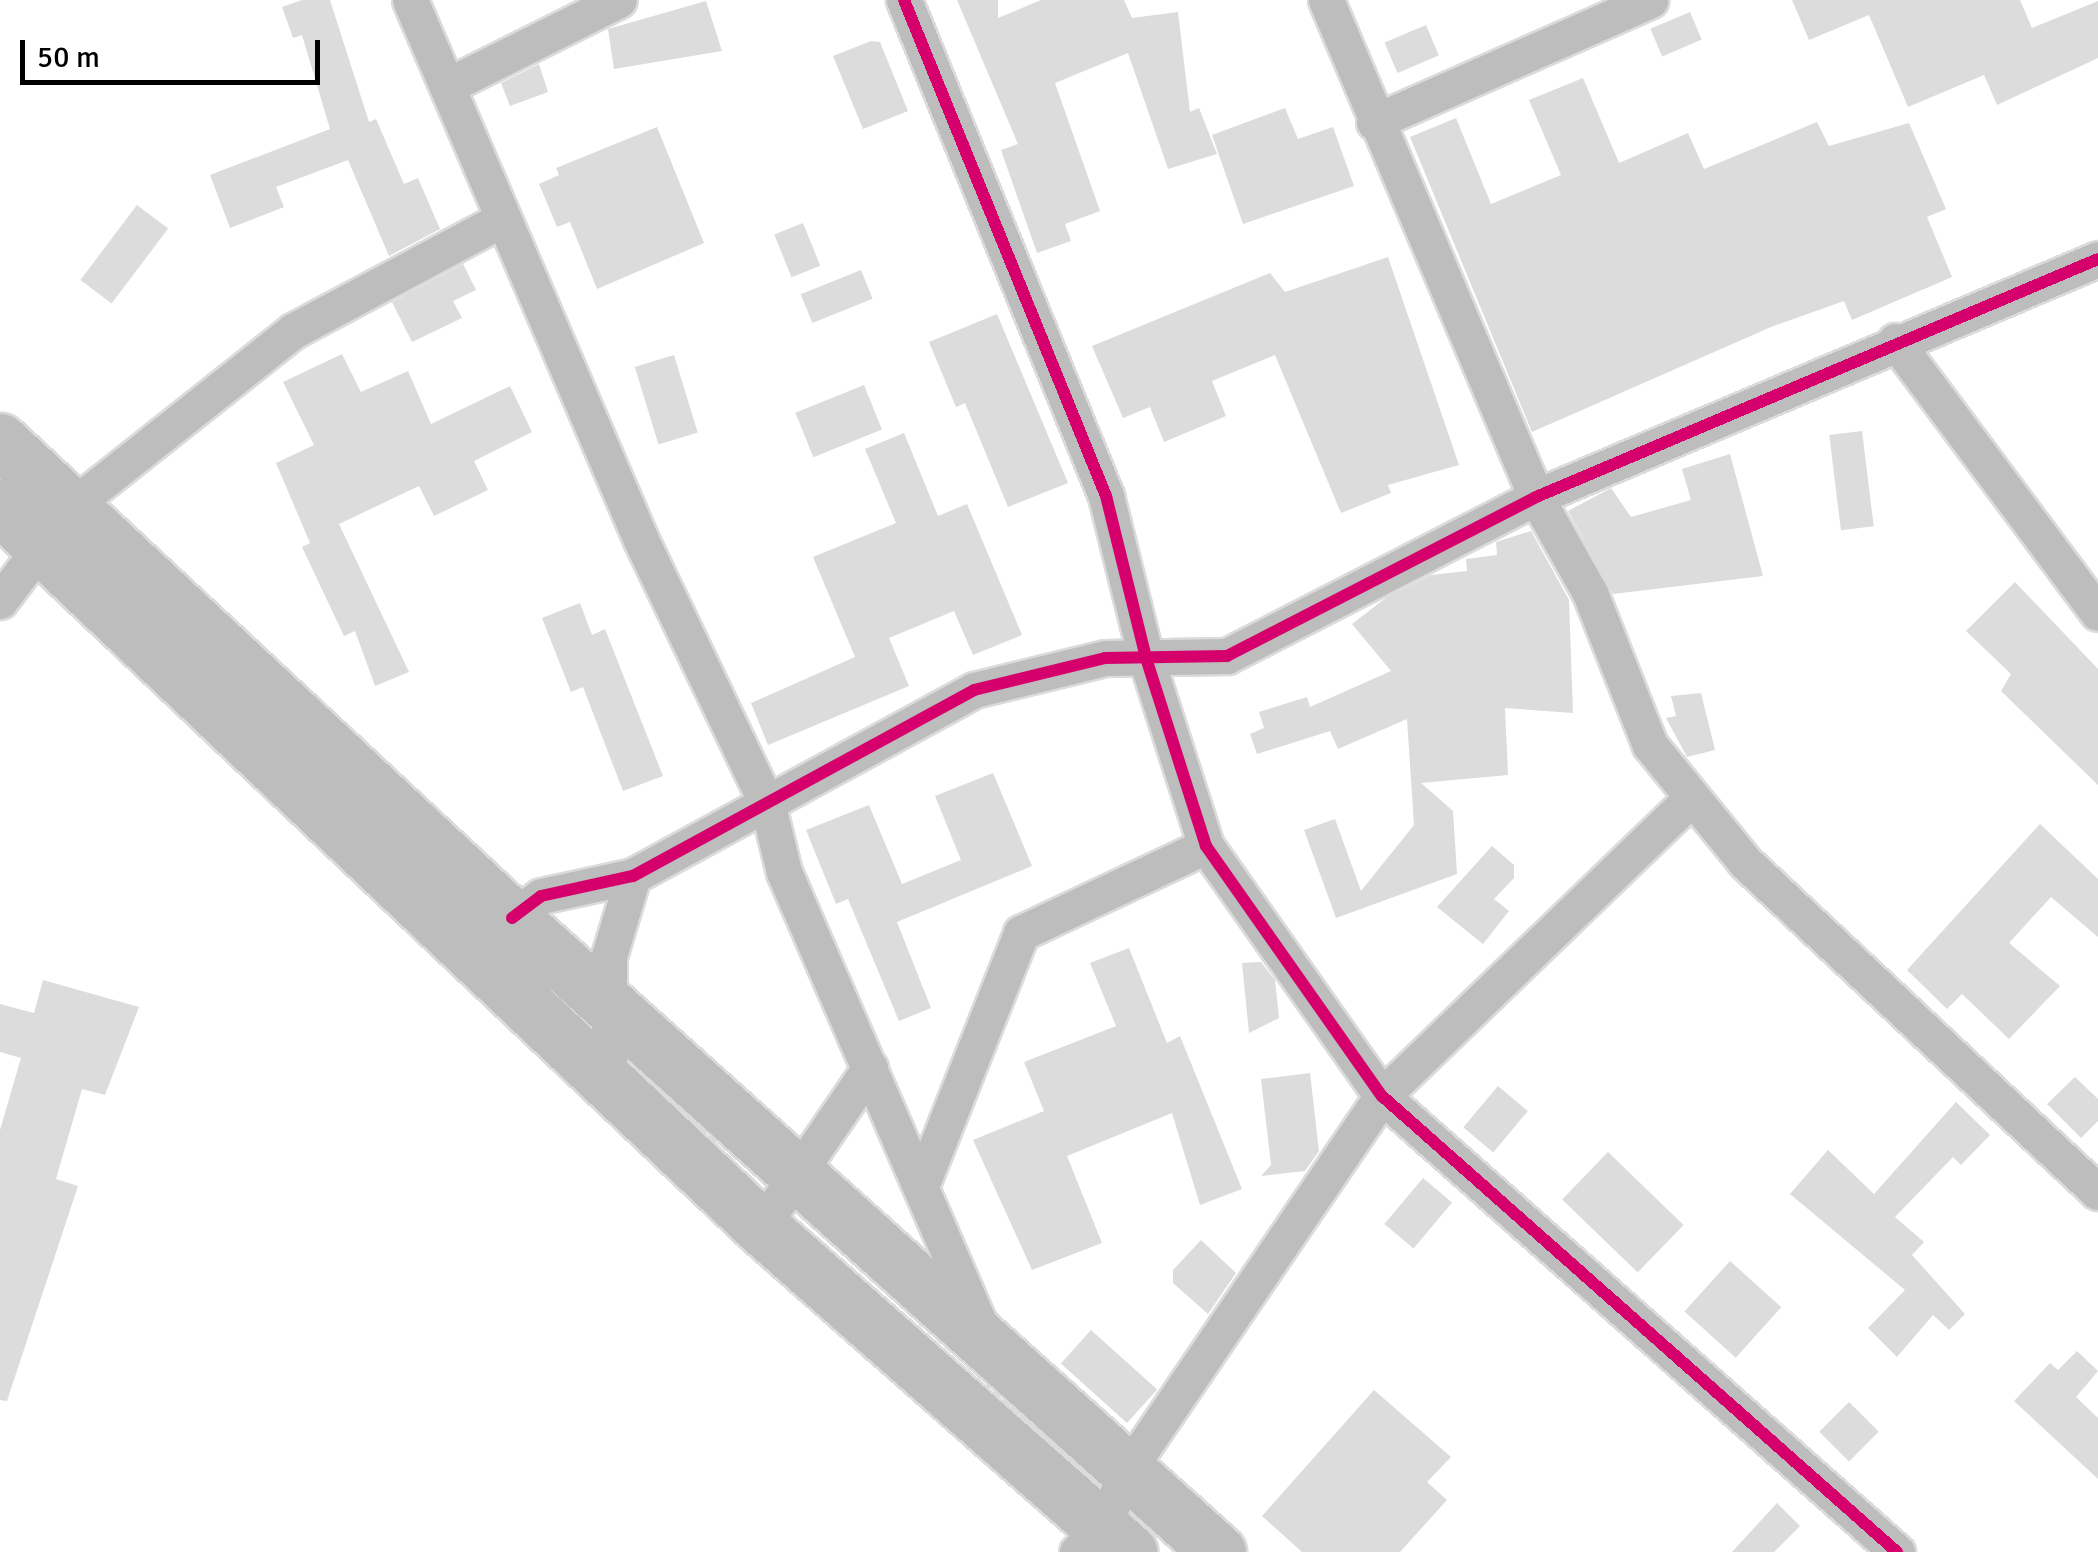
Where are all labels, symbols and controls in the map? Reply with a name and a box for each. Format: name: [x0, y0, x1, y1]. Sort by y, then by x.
scale bar: [25, 20, 325, 82]
text: 50 m: [37, 39, 100, 76]

